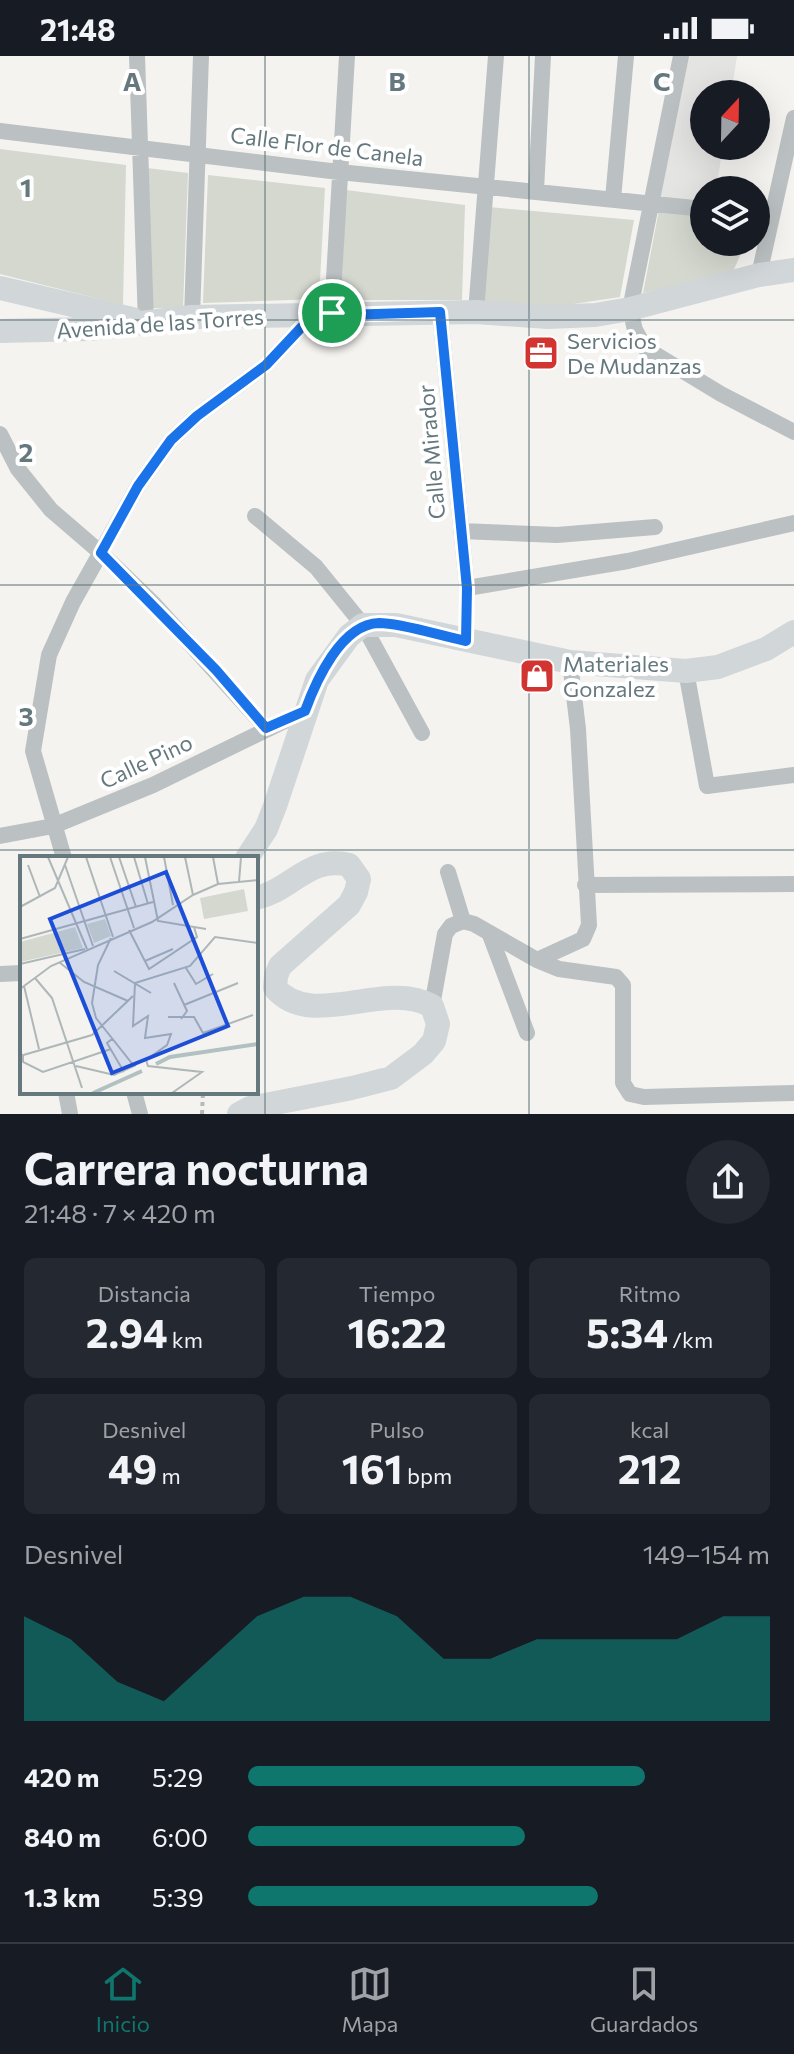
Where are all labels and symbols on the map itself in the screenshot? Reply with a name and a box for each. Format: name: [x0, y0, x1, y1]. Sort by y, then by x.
text: A: [123, 65, 142, 96]
text: B: [388, 65, 406, 96]
text: C: [653, 65, 671, 96]
north arrow: [690, 80, 770, 160]
street label: Calle Flor de Canela: [229, 121, 425, 171]
text: 1: [20, 171, 32, 202]
pin: [298, 279, 366, 347]
street label: Avenida de las Torres: [55, 302, 265, 344]
place label: Servicios De Mudanzas: [567, 327, 702, 379]
office icon: Servicios De Mudanzas: [522, 334, 560, 372]
street label: Calle Mirador: [412, 383, 450, 520]
text: 2: [19, 436, 33, 467]
place label: Materiales Gonzalez: [563, 650, 669, 702]
shop icon: Materiales Gonzalez: [518, 657, 556, 695]
text: 3: [18, 700, 34, 731]
street label: Calle Pino: [96, 728, 196, 794]
inset map: [20, 856, 258, 1094]

